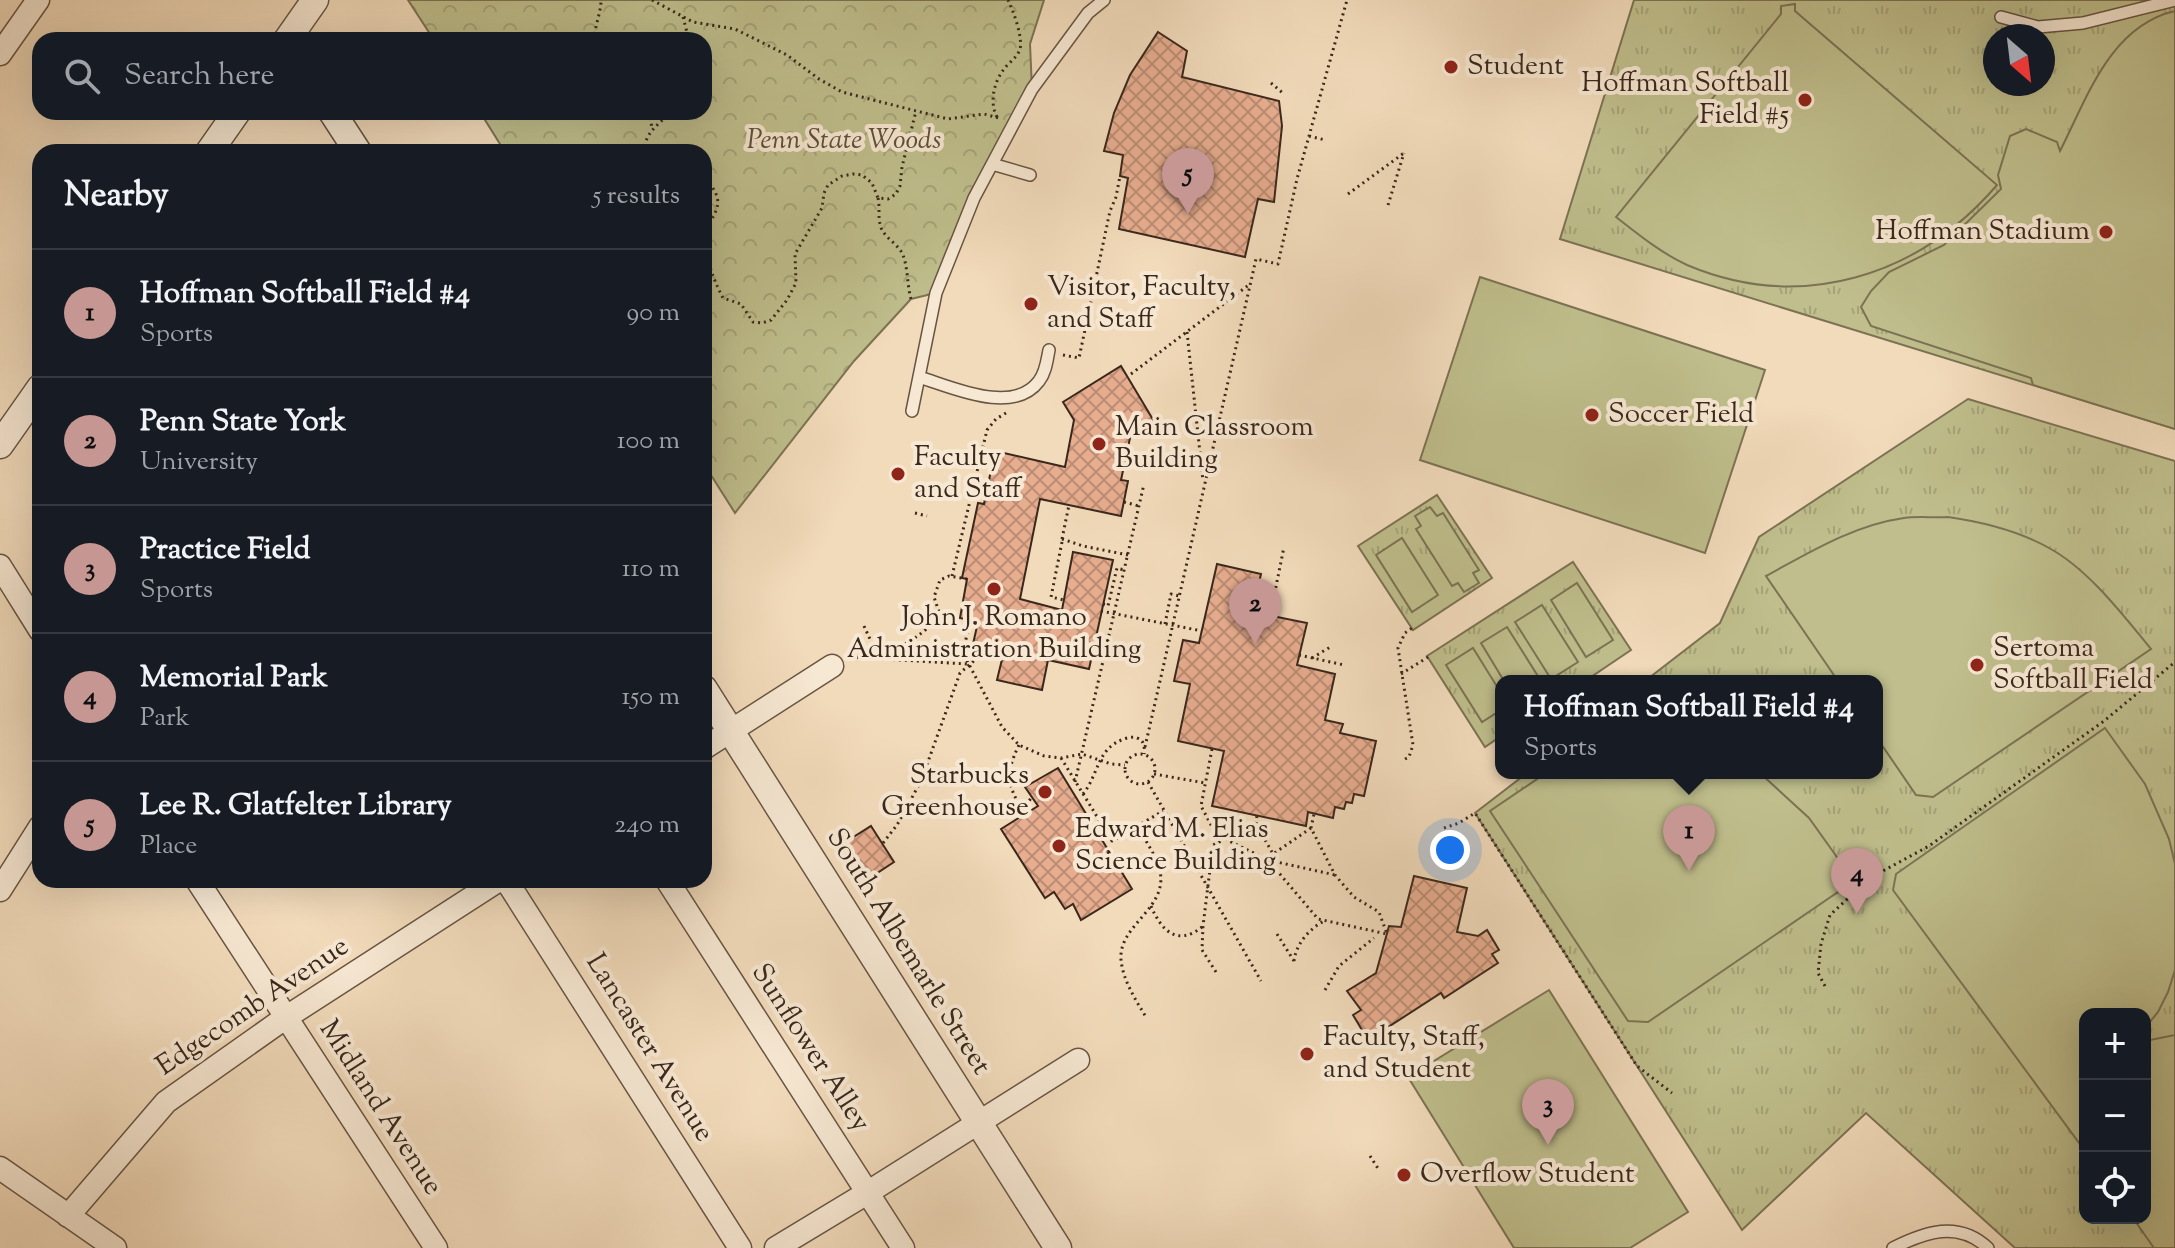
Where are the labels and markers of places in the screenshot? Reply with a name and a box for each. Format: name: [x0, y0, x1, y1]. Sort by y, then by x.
place label: Student: [1467, 47, 1564, 87]
marker: Student: [1442, 58, 1460, 76]
place label: Hoffman Softball Field #5: [1581, 64, 1789, 136]
marker: Hoffman Softball Field #5: [1796, 91, 1814, 109]
pin: 5: [1162, 148, 1214, 214]
place label: Hoffman Stadium: [1875, 212, 2090, 252]
marker: Hoffman Stadium: [2097, 223, 2115, 241]
place label: Visitor, Faculty, and Staff: [1047, 268, 1236, 340]
marker: Visitor, Faculty, and Staff: [1022, 295, 1040, 313]
place label: Soccer Field: [1608, 395, 1754, 435]
marker: Soccer Field: [1583, 406, 1601, 424]
place label: Main Classroom Building: [1115, 408, 1314, 480]
marker: Main Classroom Building: [1090, 435, 1108, 453]
place label: Faculty and Staff: [914, 438, 1023, 510]
marker: Faculty and Staff: [889, 465, 907, 483]
pin: 2: [1229, 578, 1281, 644]
marker: John J. Romano Administration Building: [985, 580, 1003, 598]
place label: John J. Romano Administration Building: [847, 598, 1141, 670]
place label: Sertoma Softball Field: [1993, 629, 2153, 701]
marker: Sertoma Softball Field: [1968, 656, 1986, 674]
place label: Starbucks Greenhouse: [881, 756, 1029, 828]
marker: Starbucks Greenhouse: [1036, 783, 1054, 801]
pin: 1: [1663, 805, 1715, 871]
place label: Edward M. Elias Science Building: [1075, 810, 1276, 882]
marker: Edward M. Elias Science Building: [1050, 837, 1068, 855]
pin: 4: [1831, 848, 1883, 914]
place label: Faculty, Staff, and Student: [1323, 1018, 1485, 1090]
marker: Faculty, Staff, and Student: [1298, 1045, 1316, 1063]
pin: 3: [1522, 1079, 1574, 1145]
place label: Overflow Student: [1420, 1155, 1635, 1195]
marker: Overflow Student: [1395, 1166, 1413, 1184]

